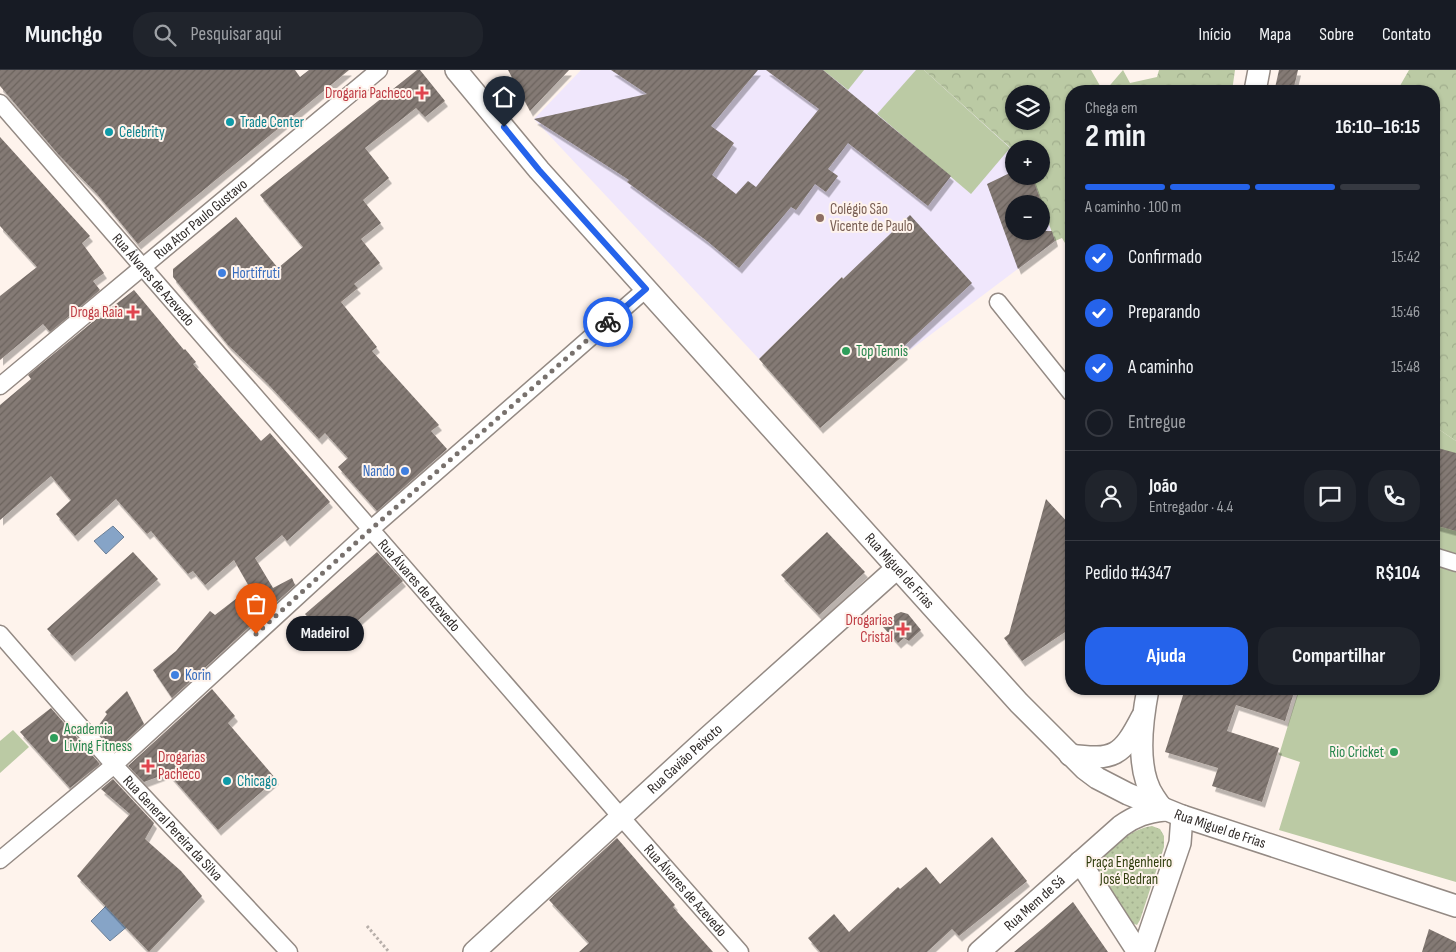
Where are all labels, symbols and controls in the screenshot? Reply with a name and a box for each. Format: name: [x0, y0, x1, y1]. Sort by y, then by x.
search box: [133, 12, 483, 57]
text: Munchgo: [25, 20, 103, 49]
icon: search: [151, 21, 179, 49]
text: Pesquisar aqui: [191, 23, 282, 46]
text: Início: [1199, 24, 1231, 45]
text: Mapa: [1259, 24, 1291, 45]
text: Sobre: [1319, 24, 1354, 45]
text: Contato: [1382, 24, 1431, 45]
pin: [483, 76, 525, 127]
icon: home: [490, 83, 518, 111]
place label: Drogaria Pacheco: [325, 84, 412, 103]
map controls: [1005, 85, 1050, 240]
button: layers: [1005, 85, 1050, 130]
marker: Drogaria Pacheco: [416, 87, 428, 99]
text: Chega em: [1085, 99, 1138, 118]
place label: Trade Center: [240, 113, 305, 132]
marker: Trade Center: [224, 116, 236, 128]
text: 16:10–16:15: [1335, 116, 1420, 139]
text: 2 min: [1085, 117, 1146, 156]
place label: Celebrity: [119, 123, 165, 142]
marker: Celebrity: [103, 126, 115, 138]
button: +: [1005, 140, 1050, 185]
street label: Rua Ator Paulo Gustavo: [150, 174, 251, 263]
button: −: [1005, 195, 1050, 240]
text: A caminho · 100 m: [1085, 198, 1181, 217]
place label: Colégio São Vicente de Paulo: [830, 200, 913, 236]
marker: Colégio São Vicente de Paulo: [814, 212, 826, 224]
street label: Rua Álvares de Azevedo: [108, 229, 199, 330]
icon: check: [1085, 244, 1113, 272]
text: Confirmado: [1128, 246, 1202, 269]
text: 15:42: [1392, 248, 1420, 267]
place label: Hortifruti: [232, 264, 280, 283]
marker: Hortifruti: [216, 267, 228, 279]
courier: [583, 297, 633, 347]
icon: check: [1085, 299, 1113, 327]
text: Preparando: [1128, 301, 1200, 324]
place label: Droga Raia: [70, 303, 123, 322]
text: 15:46: [1391, 303, 1420, 322]
marker: Droga Raia: [127, 306, 139, 318]
icon: bike: [594, 308, 622, 336]
place label: Top Tennis: [856, 342, 908, 361]
marker: Top Tennis: [840, 345, 852, 357]
icon: check: [1085, 354, 1113, 382]
text: A caminho: [1128, 356, 1194, 379]
text: 15:48: [1391, 358, 1420, 377]
text: Entregue: [1128, 411, 1186, 434]
place label: Nando: [363, 462, 395, 481]
marker: Nando: [399, 465, 411, 477]
button: person: [1085, 470, 1137, 522]
button: chat: [1304, 470, 1356, 522]
button: phone: [1368, 470, 1420, 522]
text: João: [1149, 475, 1178, 498]
text: Entregador · 4.4: [1149, 498, 1233, 517]
street label: Rua Miguel de Frias: [861, 529, 939, 612]
street label: Rua Álvares de Azevedo: [374, 535, 465, 635]
text: Pedido #4347: [1085, 562, 1171, 585]
text: R$104: [1376, 562, 1420, 585]
pin: [235, 583, 277, 634]
icon: bag: [242, 590, 270, 618]
place label: Drogarias Cristal: [846, 611, 893, 647]
callout: Madeirol: [286, 616, 364, 652]
marker: Drogarias Cristal: [897, 623, 909, 635]
text: Madeirol: [301, 624, 349, 643]
button: Ajuda: [1085, 627, 1248, 685]
button: Compartilhar: [1258, 627, 1420, 685]
place label: Korin: [185, 666, 211, 685]
marker: Korin: [169, 669, 181, 681]
place label: Academia Living Fitness: [63, 720, 132, 756]
street label: Rua Gavião Peixoto: [643, 720, 726, 798]
marker: Academia Living Fitness: [48, 732, 60, 744]
place label: Rio Cricket: [1329, 743, 1384, 762]
marker: Rio Cricket: [1388, 746, 1400, 758]
place label: Drogarias Pacheco: [158, 748, 205, 784]
marker: Drogarias Pacheco: [142, 760, 154, 772]
street label: Rua General Pereira da Silva: [119, 771, 227, 885]
place label: Chicago: [237, 772, 277, 791]
marker: Chicago: [221, 775, 233, 787]
street label: Rua Miguel de Frias: [1172, 804, 1268, 852]
street label: Rua Álvares de Azevedo: [640, 840, 731, 940]
park label: Praça Engenheiro José Bedran: [1086, 853, 1172, 889]
street label: Rua Mem de Sá: [1000, 871, 1069, 935]

